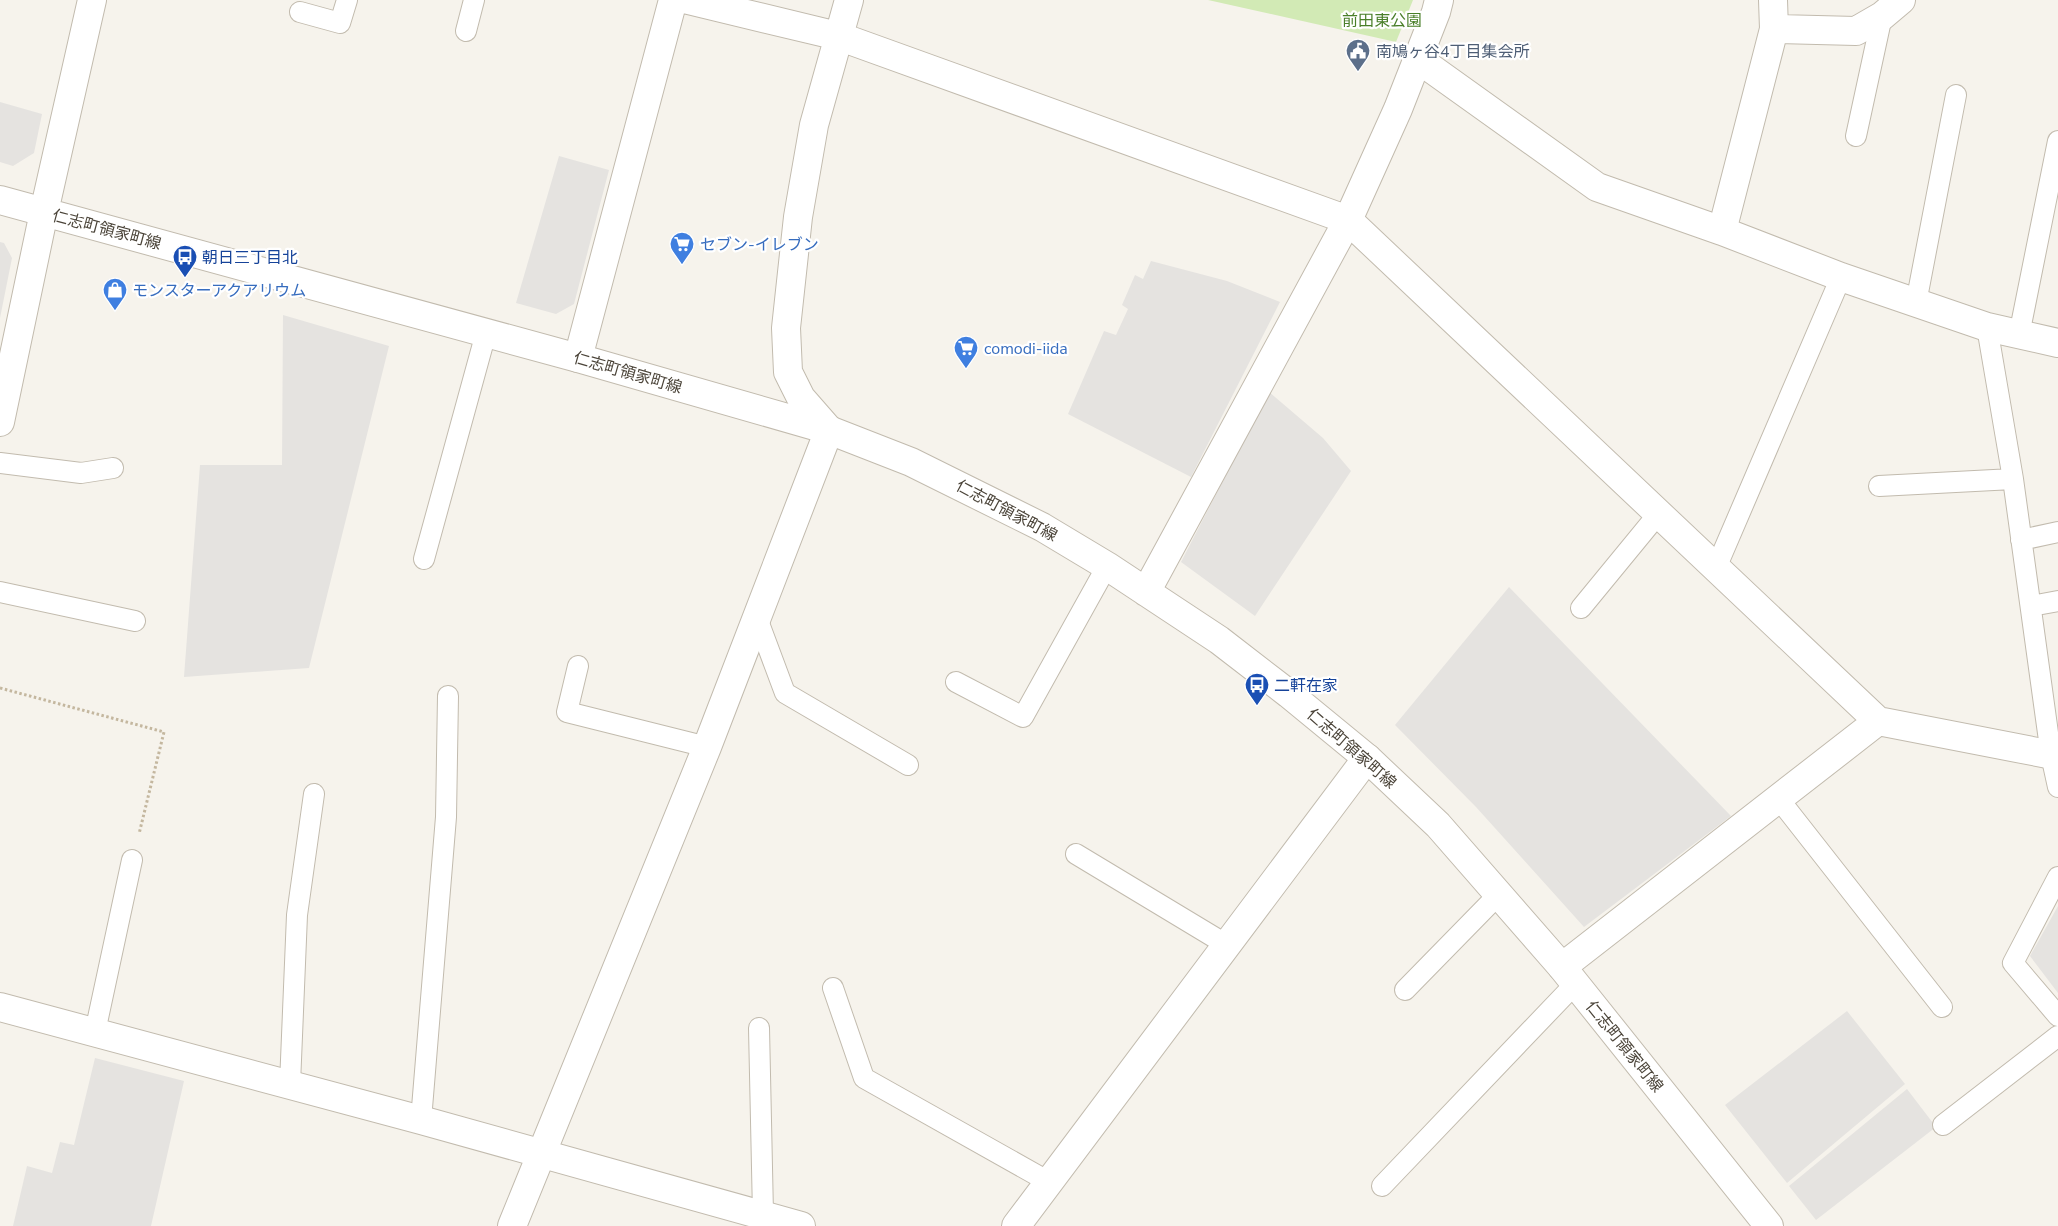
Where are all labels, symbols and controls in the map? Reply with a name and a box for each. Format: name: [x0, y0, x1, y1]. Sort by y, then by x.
park label: 前田東公園: [1342, 10, 1422, 32]
public building icon: 南鳩ヶ谷4丁目集会所: [1345, 38, 1371, 72]
place label: 南鳩ヶ谷4丁目集会所: [1376, 41, 1530, 63]
street label: 仁志町領家町線: [50, 205, 164, 255]
supermarket icon: セブン-イレブン: [669, 231, 695, 265]
place label: セブン-イレブン: [700, 234, 819, 256]
bus stop icon: 朝日三丁目北: [172, 244, 198, 278]
place label: 朝日三丁目北: [202, 247, 298, 269]
shop icon: モンスターアクアリウム: [102, 277, 128, 311]
place label: モンスターアクアリウム: [132, 280, 306, 302]
supermarket icon: comodi-iida: [953, 335, 979, 369]
place label: comodi-iida: [984, 338, 1068, 360]
street label: 仁志町領家町線: [571, 347, 685, 399]
street label: 仁志町領家町線: [952, 475, 1061, 547]
bus stop icon: 二軒在家: [1244, 672, 1270, 706]
place label: 二軒在家: [1274, 675, 1338, 697]
street label: 仁志町領家町線: [1302, 704, 1401, 794]
street label: 仁志町領家町線: [1580, 996, 1668, 1097]

